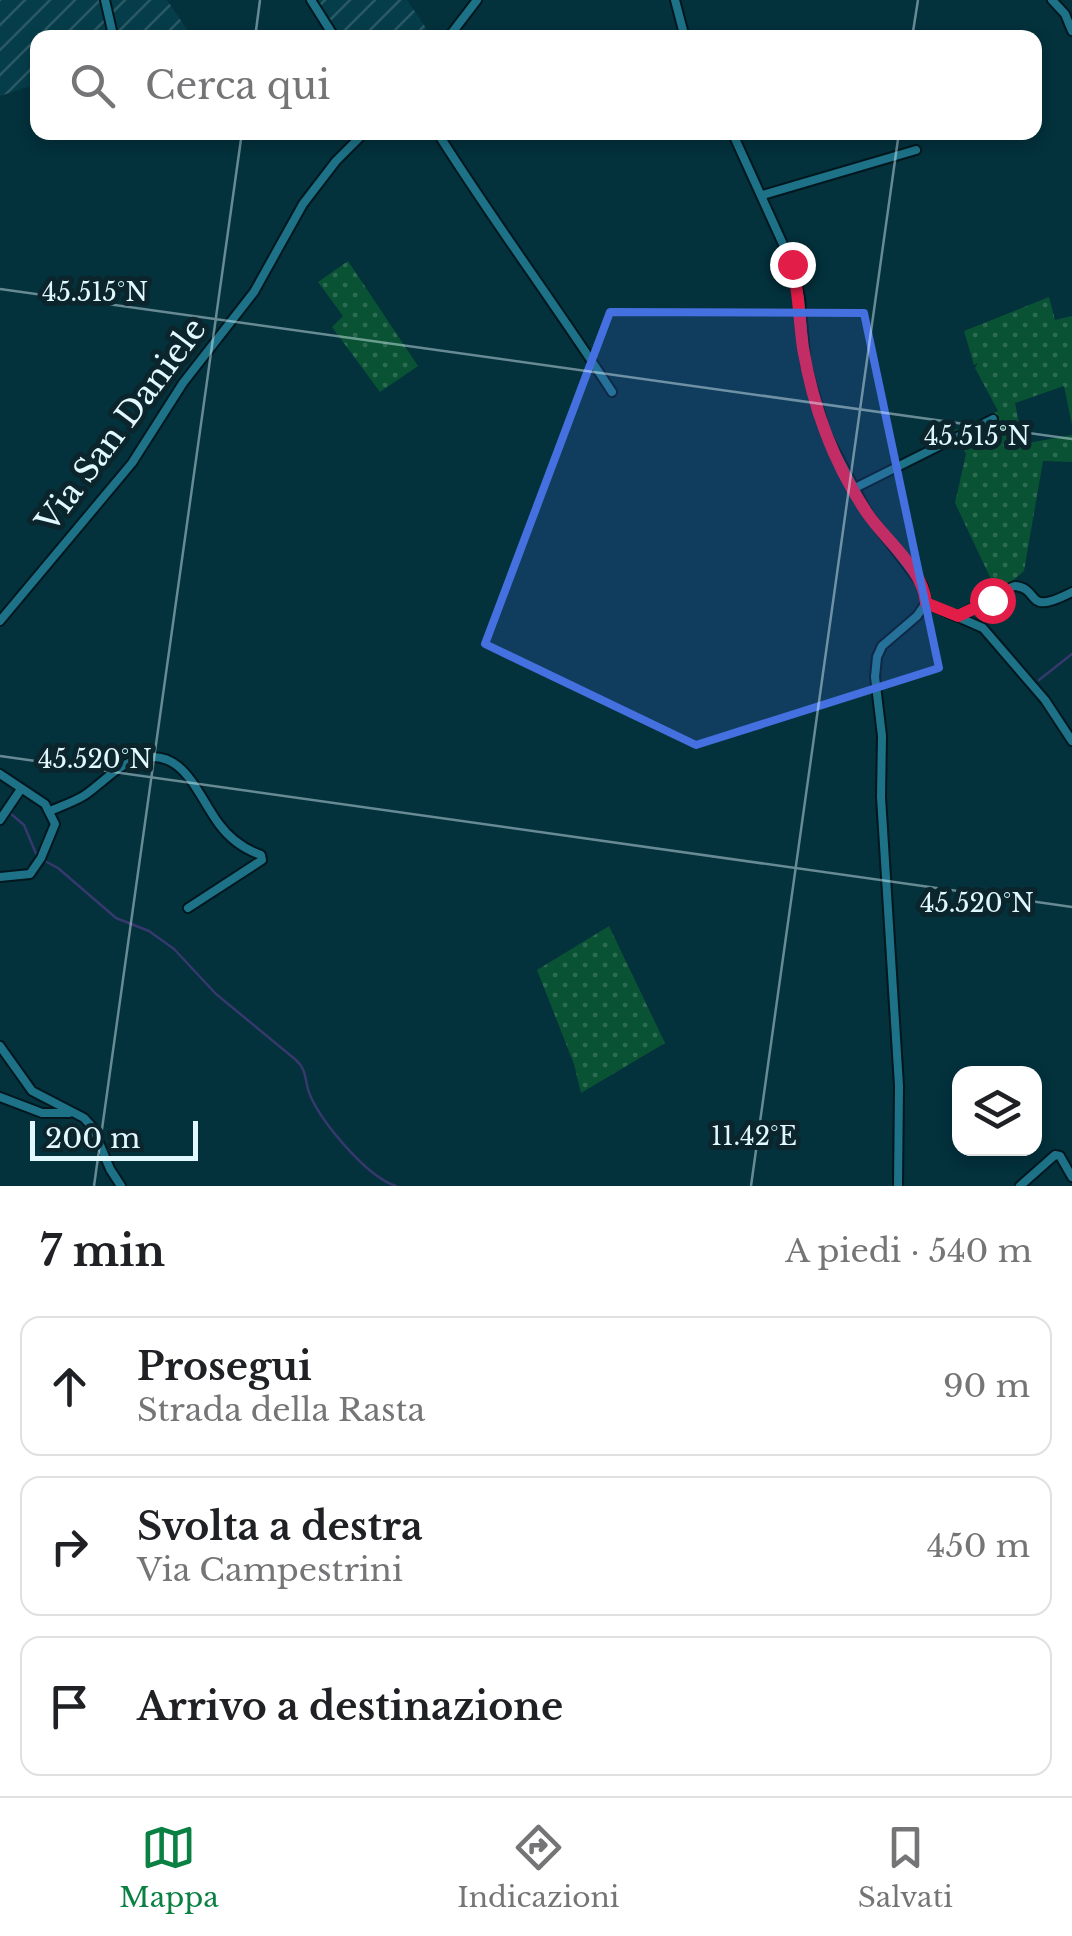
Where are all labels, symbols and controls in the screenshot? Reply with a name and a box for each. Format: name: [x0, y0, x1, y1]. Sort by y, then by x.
search box: [30, 30, 1042, 140]
icon: search: [65, 58, 120, 113]
text: Cerca qui: [145, 62, 330, 109]
route end: [770, 242, 816, 288]
text: 45.515°N: [42, 277, 148, 308]
street label: Via San Daniele: [27, 310, 215, 541]
text: 45.515°N: [924, 421, 1030, 452]
route start: [970, 578, 1016, 624]
text: 45.520°N: [38, 744, 152, 775]
text: 45.520°N: [920, 888, 1034, 919]
map controls: [952, 1066, 1042, 1156]
button: layers: [952, 1066, 1042, 1156]
scale bar: [30, 1116, 198, 1160]
text: 200 m: [45, 1121, 140, 1156]
text: 11.42°E: [711, 1121, 797, 1152]
text: 7 min: [40, 1225, 165, 1277]
text: A piedi · 540 m: [785, 1231, 1032, 1271]
text: Prosegui: [137, 1343, 312, 1390]
icon: ahead: [42, 1359, 97, 1414]
text: 90 m: [943, 1366, 1030, 1406]
text: Strada della Rasta: [137, 1390, 425, 1430]
text: Svolta a destra: [137, 1503, 423, 1550]
icon: right: [42, 1519, 97, 1574]
text: 450 m: [927, 1526, 1030, 1566]
text: Via Campestrini: [137, 1550, 403, 1590]
icon: arrive: [42, 1679, 97, 1734]
text: Arrivo a destinazione: [137, 1683, 563, 1730]
tab: Mappa: [119, 1820, 219, 1915]
tab: Indicazioni: [457, 1820, 619, 1915]
tab: Salvati: [858, 1820, 953, 1915]

